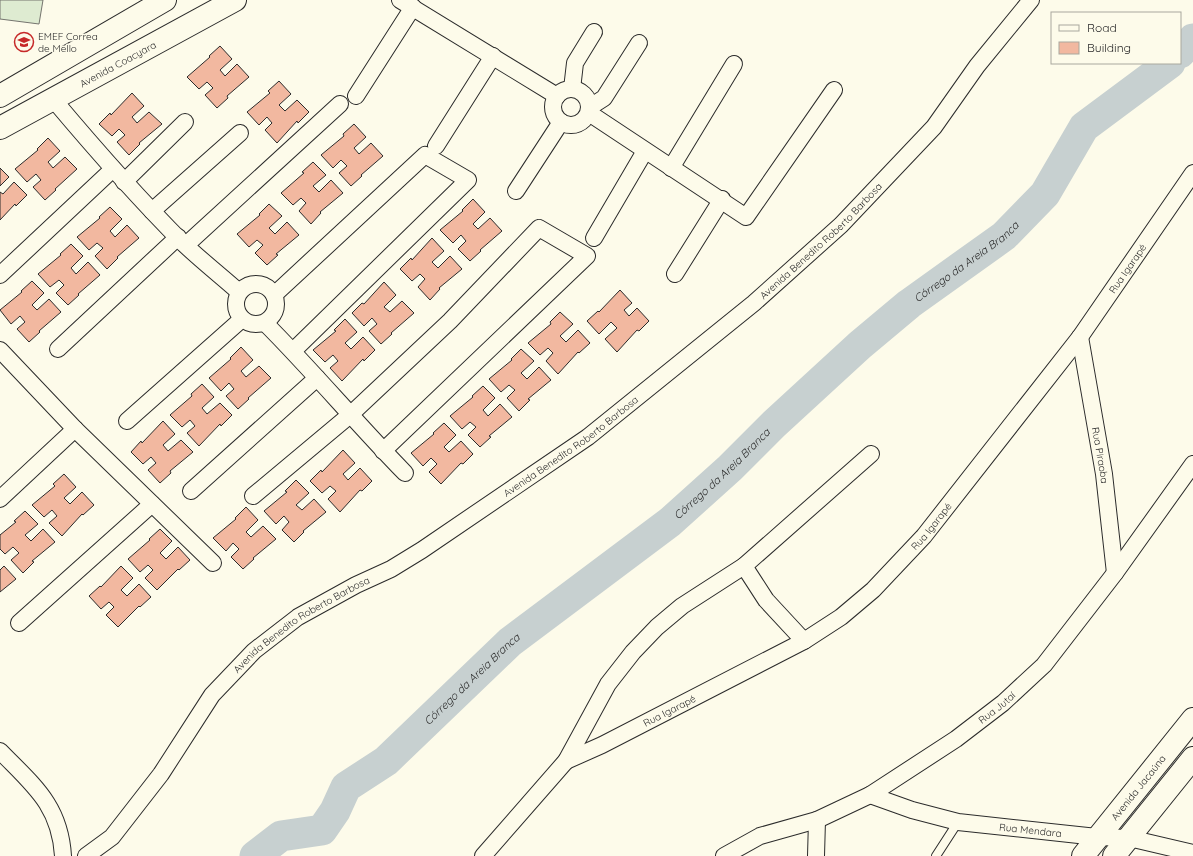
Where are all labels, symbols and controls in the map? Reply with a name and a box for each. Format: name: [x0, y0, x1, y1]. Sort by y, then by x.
legend: [1051, 12, 1181, 64]
text: Road: [1087, 20, 1117, 35]
place label: EMEF Correa de Mello: [38, 30, 98, 55]
school or university icon: EMEF Correa de Mello: [13, 31, 35, 53]
street label: Avenida Coacyara: [77, 38, 158, 90]
text: Building: [1087, 40, 1131, 55]
street label: Avenida Benedito Roberto Barbosa: [757, 180, 884, 302]
water label: Córrego da Areia Branca: [911, 217, 1022, 305]
street label: Rua Igarapé: [1106, 241, 1149, 296]
street label: Avenida Benedito Roberto Barbosa: [501, 393, 641, 499]
water label: Córrego da Areia Branca: [671, 424, 774, 522]
street label: Rua Piraoba: [1089, 426, 1112, 484]
street label: Rua Igarapé: [908, 500, 955, 552]
street label: Avenida Benedito Roberto Barbosa: [230, 573, 372, 676]
water label: Córrego da Areia Branca: [421, 629, 523, 728]
street label: Rua Jutaí: [975, 688, 1019, 726]
street label: Rua Igarapé: [641, 691, 698, 729]
street label: Avenida Jacaúna: [1108, 752, 1168, 823]
street label: Rua Mendara: [999, 820, 1062, 840]

